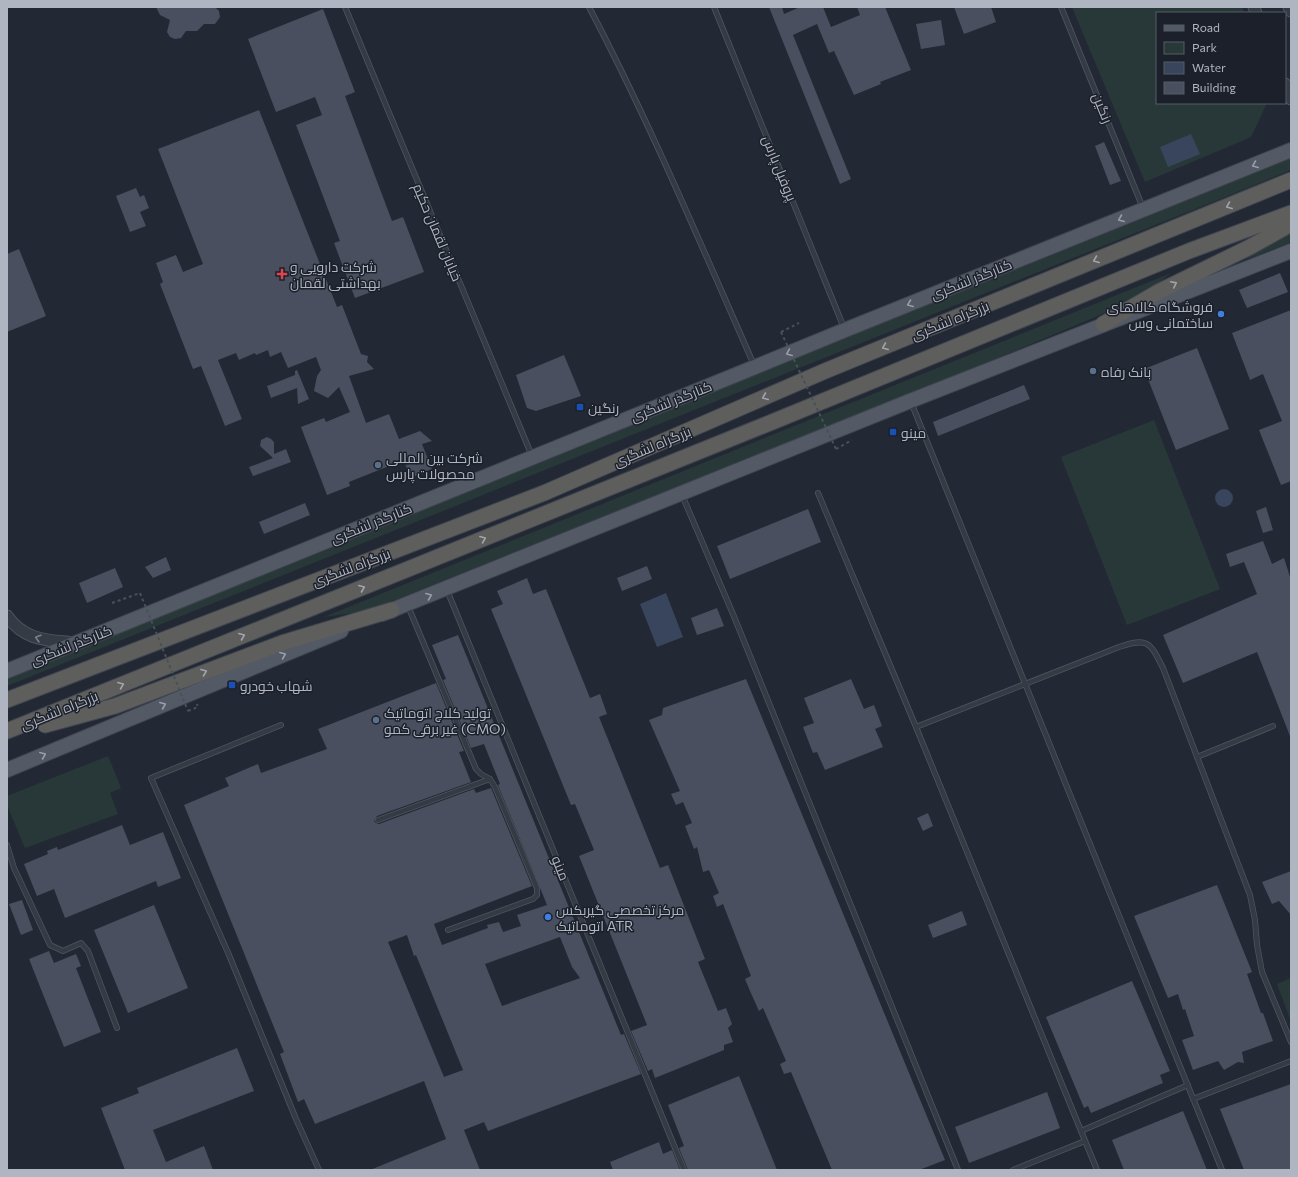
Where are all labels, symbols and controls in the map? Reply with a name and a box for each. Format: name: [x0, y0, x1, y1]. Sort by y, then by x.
legend: [1156, 12, 1286, 104]
text: Road: [1192, 20, 1220, 34]
text: Park: [1192, 40, 1218, 54]
text: Water: [1192, 60, 1226, 74]
text: Building: [1192, 80, 1236, 94]
street label: رنگین: [1089, 90, 1117, 126]
street label: پروفیل پارس: [757, 133, 801, 204]
one-way arrow: [1251, 160, 1258, 168]
street label: خیابان لقمان حکیم: [408, 181, 466, 284]
one-way arrow: [1226, 201, 1233, 209]
one-way arrow: [1118, 214, 1125, 222]
street label: کنارگذر لشگری: [928, 255, 1014, 303]
one-way arrow: [1092, 256, 1099, 264]
place label: شرکت دارویی و بهداشتی لقمان: [290, 258, 381, 291]
marker: شرکت دارویی و بهداشتی لقمان: [277, 269, 287, 279]
one-way arrow: [1169, 281, 1177, 289]
street label: بزرگراه لشگری: [909, 297, 991, 343]
place label: فروشگاه کالاهای ساختمانی وس: [1106, 298, 1213, 331]
one-way arrow: [906, 299, 913, 307]
marker: فروشگاه کالاهای ساختمانی وس: [1216, 309, 1226, 319]
one-way arrow: [881, 342, 888, 350]
one-way arrow: [786, 348, 794, 356]
place label: بانک رفاه: [1101, 363, 1151, 380]
marker: بانک رفاه: [1088, 366, 1098, 376]
street label: کنارگذر لشگری: [628, 377, 714, 425]
one-way arrow: [762, 393, 769, 401]
place label: رنگین: [588, 399, 619, 416]
marker: رنگین: [575, 402, 585, 412]
street label: بزرگراه لشگری: [611, 422, 693, 470]
place label: مینو: [901, 424, 926, 441]
marker: مینو: [888, 427, 898, 437]
place label: شرکت بین المللی محصولات پارس: [386, 449, 483, 484]
marker: شرکت بین المللی محصولات پارس: [373, 460, 383, 470]
street label: کنارگذر لشگری: [328, 499, 414, 547]
one-way arrow: [478, 536, 486, 544]
street label: بزرگراه لشگری: [309, 544, 393, 590]
one-way arrow: [359, 584, 366, 592]
one-way arrow: [426, 592, 433, 600]
street label: کنارگذر لشگری: [28, 621, 114, 669]
one-way arrow: [238, 633, 245, 641]
one-way arrow: [34, 634, 41, 643]
one-way arrow: [279, 652, 286, 660]
one-way arrow: [201, 668, 208, 676]
place label: شهاب خودرو: [240, 677, 313, 694]
marker: شهاب خودرو: [227, 680, 237, 690]
one-way arrow: [117, 682, 125, 690]
street label: بزرگراه لشگری: [18, 687, 100, 733]
one-way arrow: [159, 702, 166, 710]
place label: تولید کلاچ اتوماتیک غیر برقی کمو (CMO): [384, 704, 506, 737]
marker: تولید کلاچ اتوماتیک غیر برقی کمو (CMO): [371, 715, 381, 725]
one-way arrow: [39, 752, 46, 760]
street label: مینو: [548, 853, 574, 883]
place label: مرکز تخصصی گیربکس اتوماتیک ATR: [556, 901, 684, 934]
marker: مرکز تخصصی گیربکس اتوماتیک ATR: [543, 912, 553, 922]

